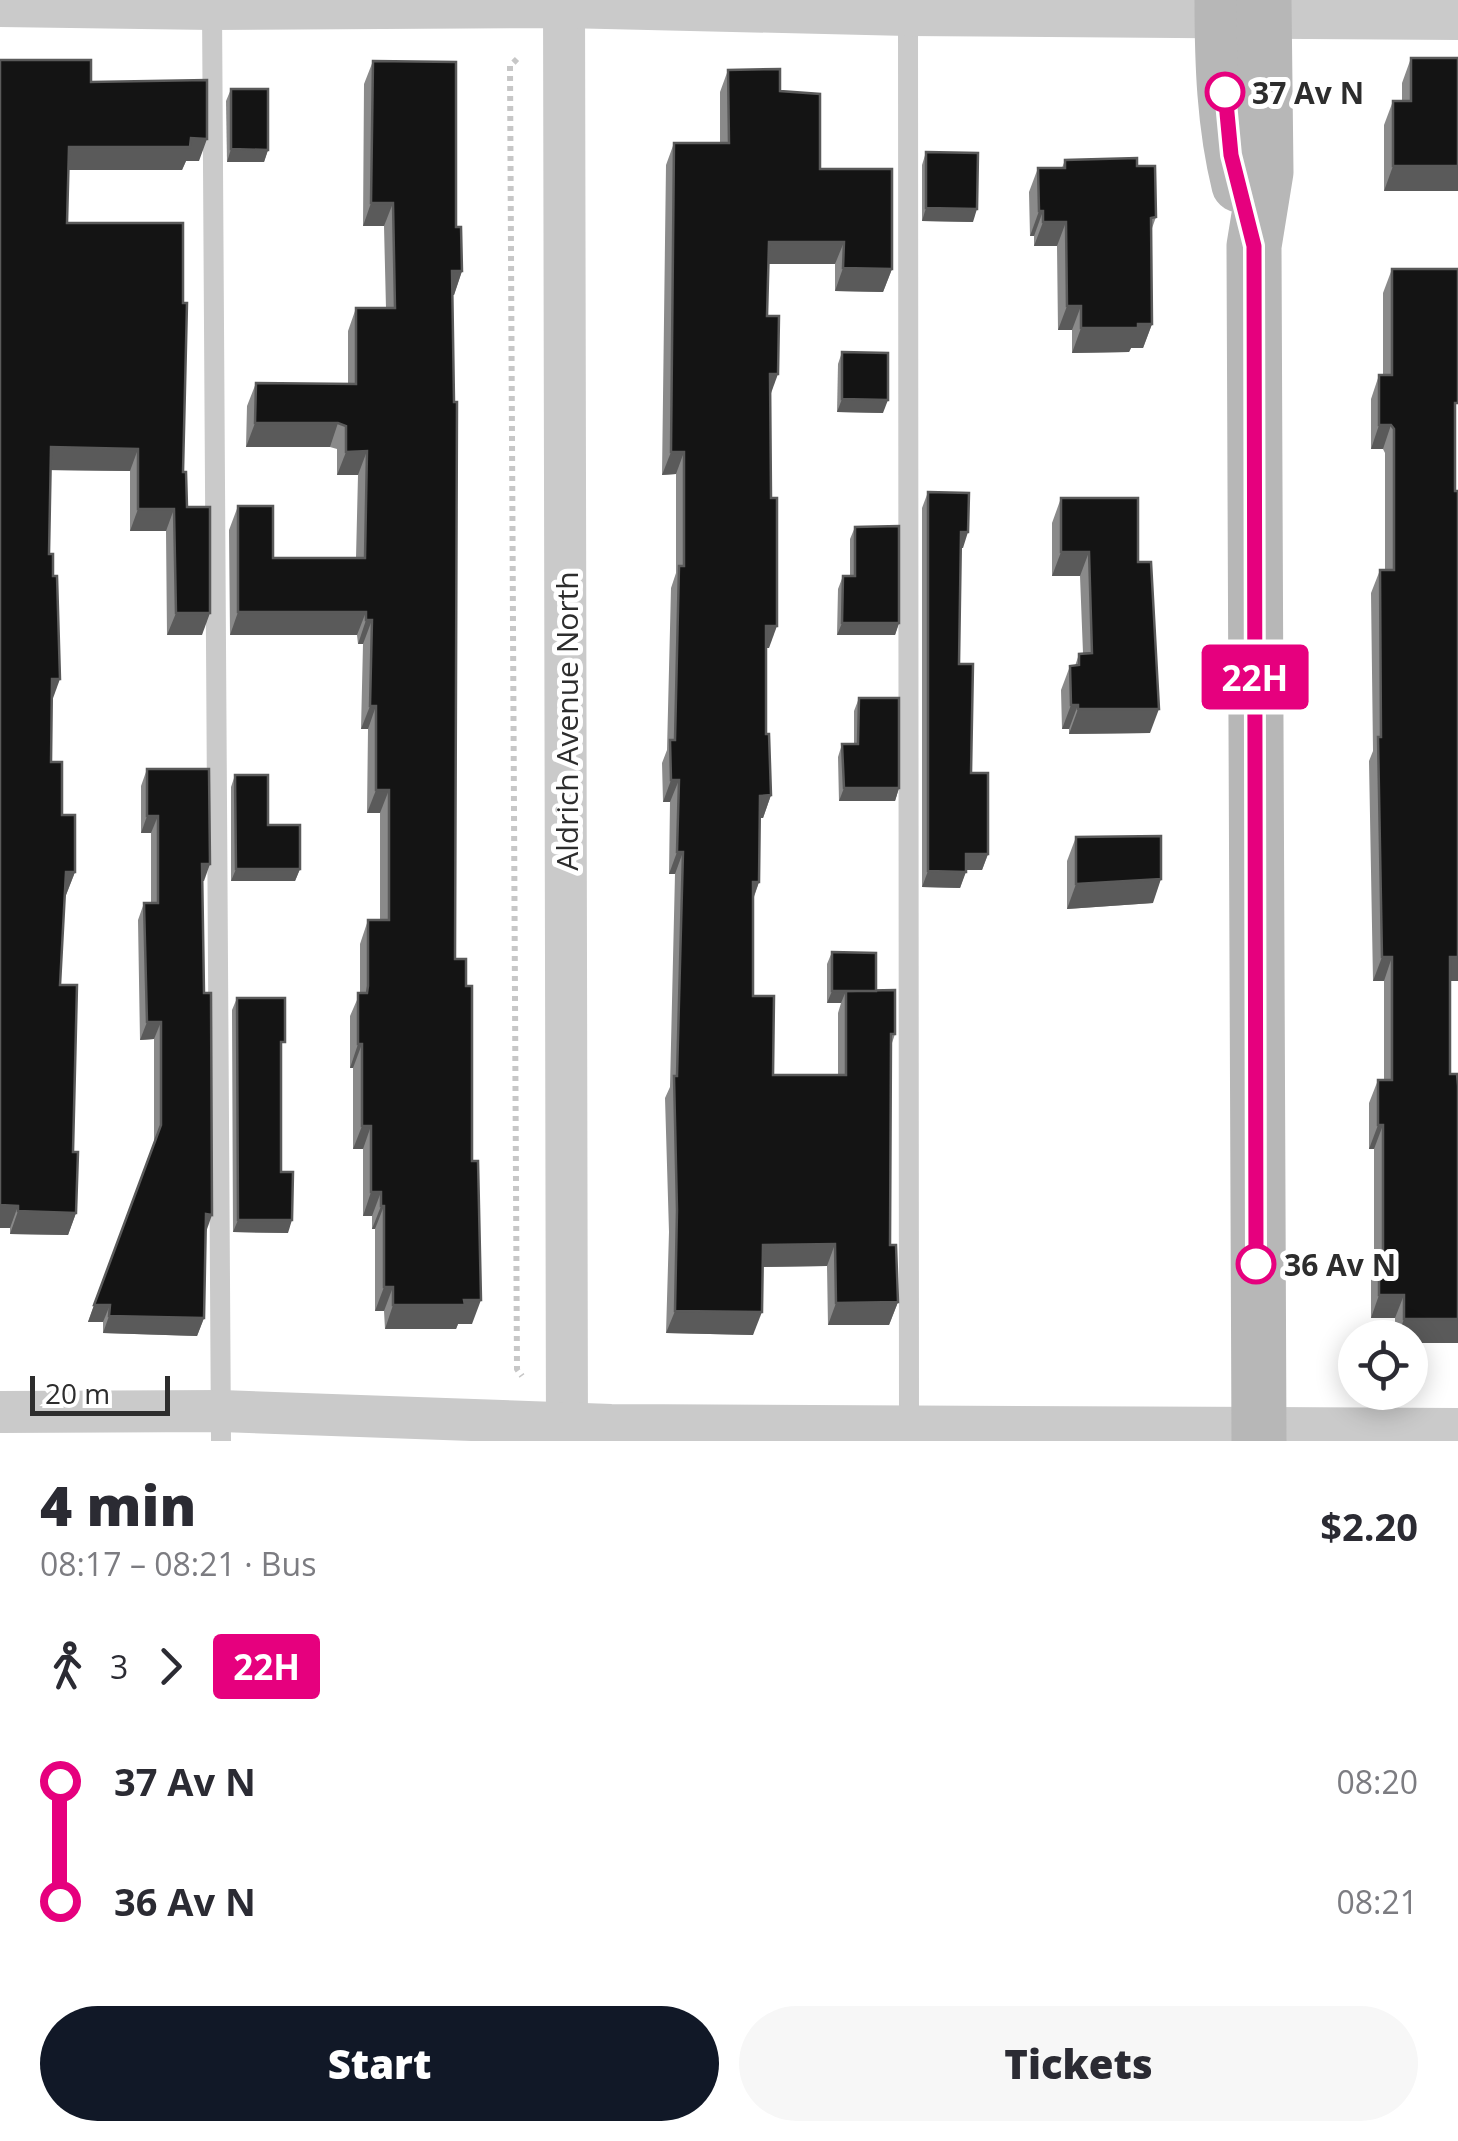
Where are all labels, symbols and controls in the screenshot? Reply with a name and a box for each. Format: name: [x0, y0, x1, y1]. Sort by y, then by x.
place label: 37 Av N: [1252, 72, 1364, 113]
marker: 37 Av N: [1206, 73, 1244, 111]
street label: Aldrich Avenue North: [546, 571, 587, 871]
line badge: 22H: [1198, 644, 1312, 710]
text: 22H: [1222, 654, 1288, 701]
place label: 36 Av N: [1284, 1244, 1396, 1285]
marker: 36 Av N: [1237, 1245, 1275, 1283]
map controls: [1338, 1320, 1428, 1410]
button: locate: [1338, 1320, 1428, 1410]
scale bar: [30, 1371, 170, 1416]
text: 20 m: [45, 1374, 110, 1412]
text: 4 min: [40, 1467, 196, 1542]
text: $2.20: [1320, 1500, 1418, 1552]
text: 08:17 – 08:21 · Bus: [40, 1542, 316, 1585]
icon: walk: [40, 1639, 95, 1694]
icon: forward: [143, 1639, 198, 1694]
text: 22H: [233, 1643, 300, 1690]
text: 3: [110, 1645, 128, 1688]
text: 37 Av N: [114, 1755, 256, 1807]
text: 08:20: [1336, 1760, 1418, 1803]
text: 36 Av N: [114, 1875, 256, 1927]
text: 08:21: [1336, 1880, 1418, 1923]
button: Start: [40, 2006, 719, 2121]
button: Tickets: [739, 2006, 1418, 2121]

